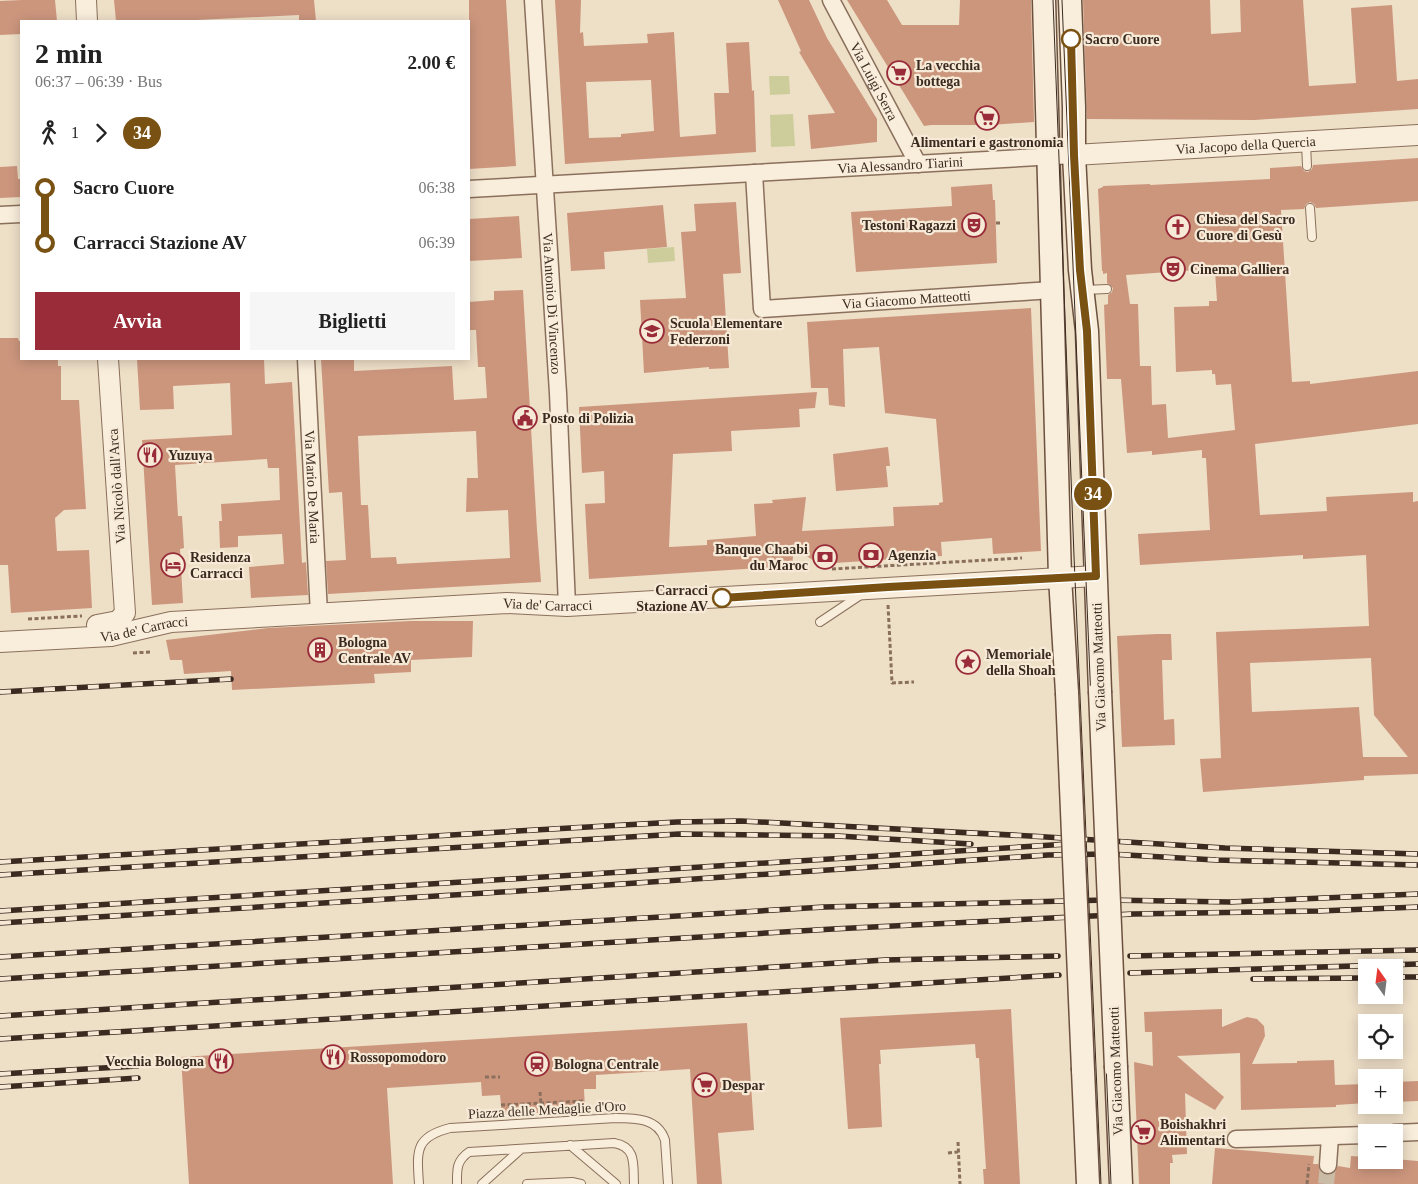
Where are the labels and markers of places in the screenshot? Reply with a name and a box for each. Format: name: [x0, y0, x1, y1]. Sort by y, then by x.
marker: Sacro Cuore: [1061, 29, 1081, 49]
place label: Sacro Cuore: [1085, 32, 1160, 47]
place label: La vecchia bottega: [916, 58, 980, 89]
supermarket icon: La vecchia bottega: [886, 60, 912, 86]
supermarket icon: Alimentari e gastronomia: [974, 105, 1000, 131]
place label: Alimentari e gastronomia: [911, 135, 1063, 150]
theatre icon: Testoni Ragazzi: [961, 212, 987, 238]
place label: Chiesa del Sacro Cuore di Gesù: [1196, 212, 1295, 243]
church icon: Chiesa del Sacro Cuore di Gesù: [1165, 214, 1191, 240]
place label: Testoni Ragazzi: [862, 218, 956, 233]
theatre icon: Cinema Galliera: [1160, 256, 1186, 282]
place label: Cinema Galliera: [1190, 262, 1289, 277]
place label: Scuola Elementare Federzoni: [670, 316, 782, 347]
school or university icon: Scuola Elementare Federzoni: [639, 318, 665, 344]
public building icon: Posto di Polizia: [512, 405, 538, 431]
place label: Posto di Polizia: [542, 411, 634, 426]
restaurant icon: Yuzuya: [137, 442, 163, 468]
place label: Yuzuya: [168, 448, 213, 463]
place label: Banque Chaabi du Maroc: [715, 542, 808, 573]
bank icon: Agenzia: [858, 542, 884, 568]
bank icon: Banque Chaabi du Maroc: [812, 544, 838, 570]
place label: Agenzia: [888, 548, 936, 563]
place label: Residenza Carracci: [190, 550, 251, 581]
hotel icon: Residenza Carracci: [160, 552, 186, 578]
place label: Carracci Stazione AV: [636, 583, 708, 614]
marker: Carracci Stazione AV: [712, 588, 732, 608]
place label: Bologna Centrale AV: [338, 635, 411, 666]
building icon: Bologna Centrale AV: [307, 637, 333, 663]
place label: Memoriale della Shoah: [986, 647, 1056, 678]
place icon: Memoriale della Shoah: [955, 649, 981, 675]
restaurant icon: Rossopomodoro: [320, 1044, 346, 1070]
restaurant icon: Vecchia Bologna: [208, 1048, 234, 1074]
place label: Rossopomodoro: [350, 1050, 446, 1065]
station icon: Bologna Centrale: [524, 1051, 550, 1077]
place label: Vecchia Bologna: [105, 1054, 204, 1069]
place label: Bologna Centrale: [554, 1057, 659, 1072]
supermarket icon: Despar: [692, 1072, 718, 1098]
place label: Despar: [722, 1078, 765, 1093]
place label: Boishakhri Alimentari: [1160, 1117, 1226, 1148]
supermarket icon: Boishakhri Alimentari: [1130, 1119, 1156, 1145]

